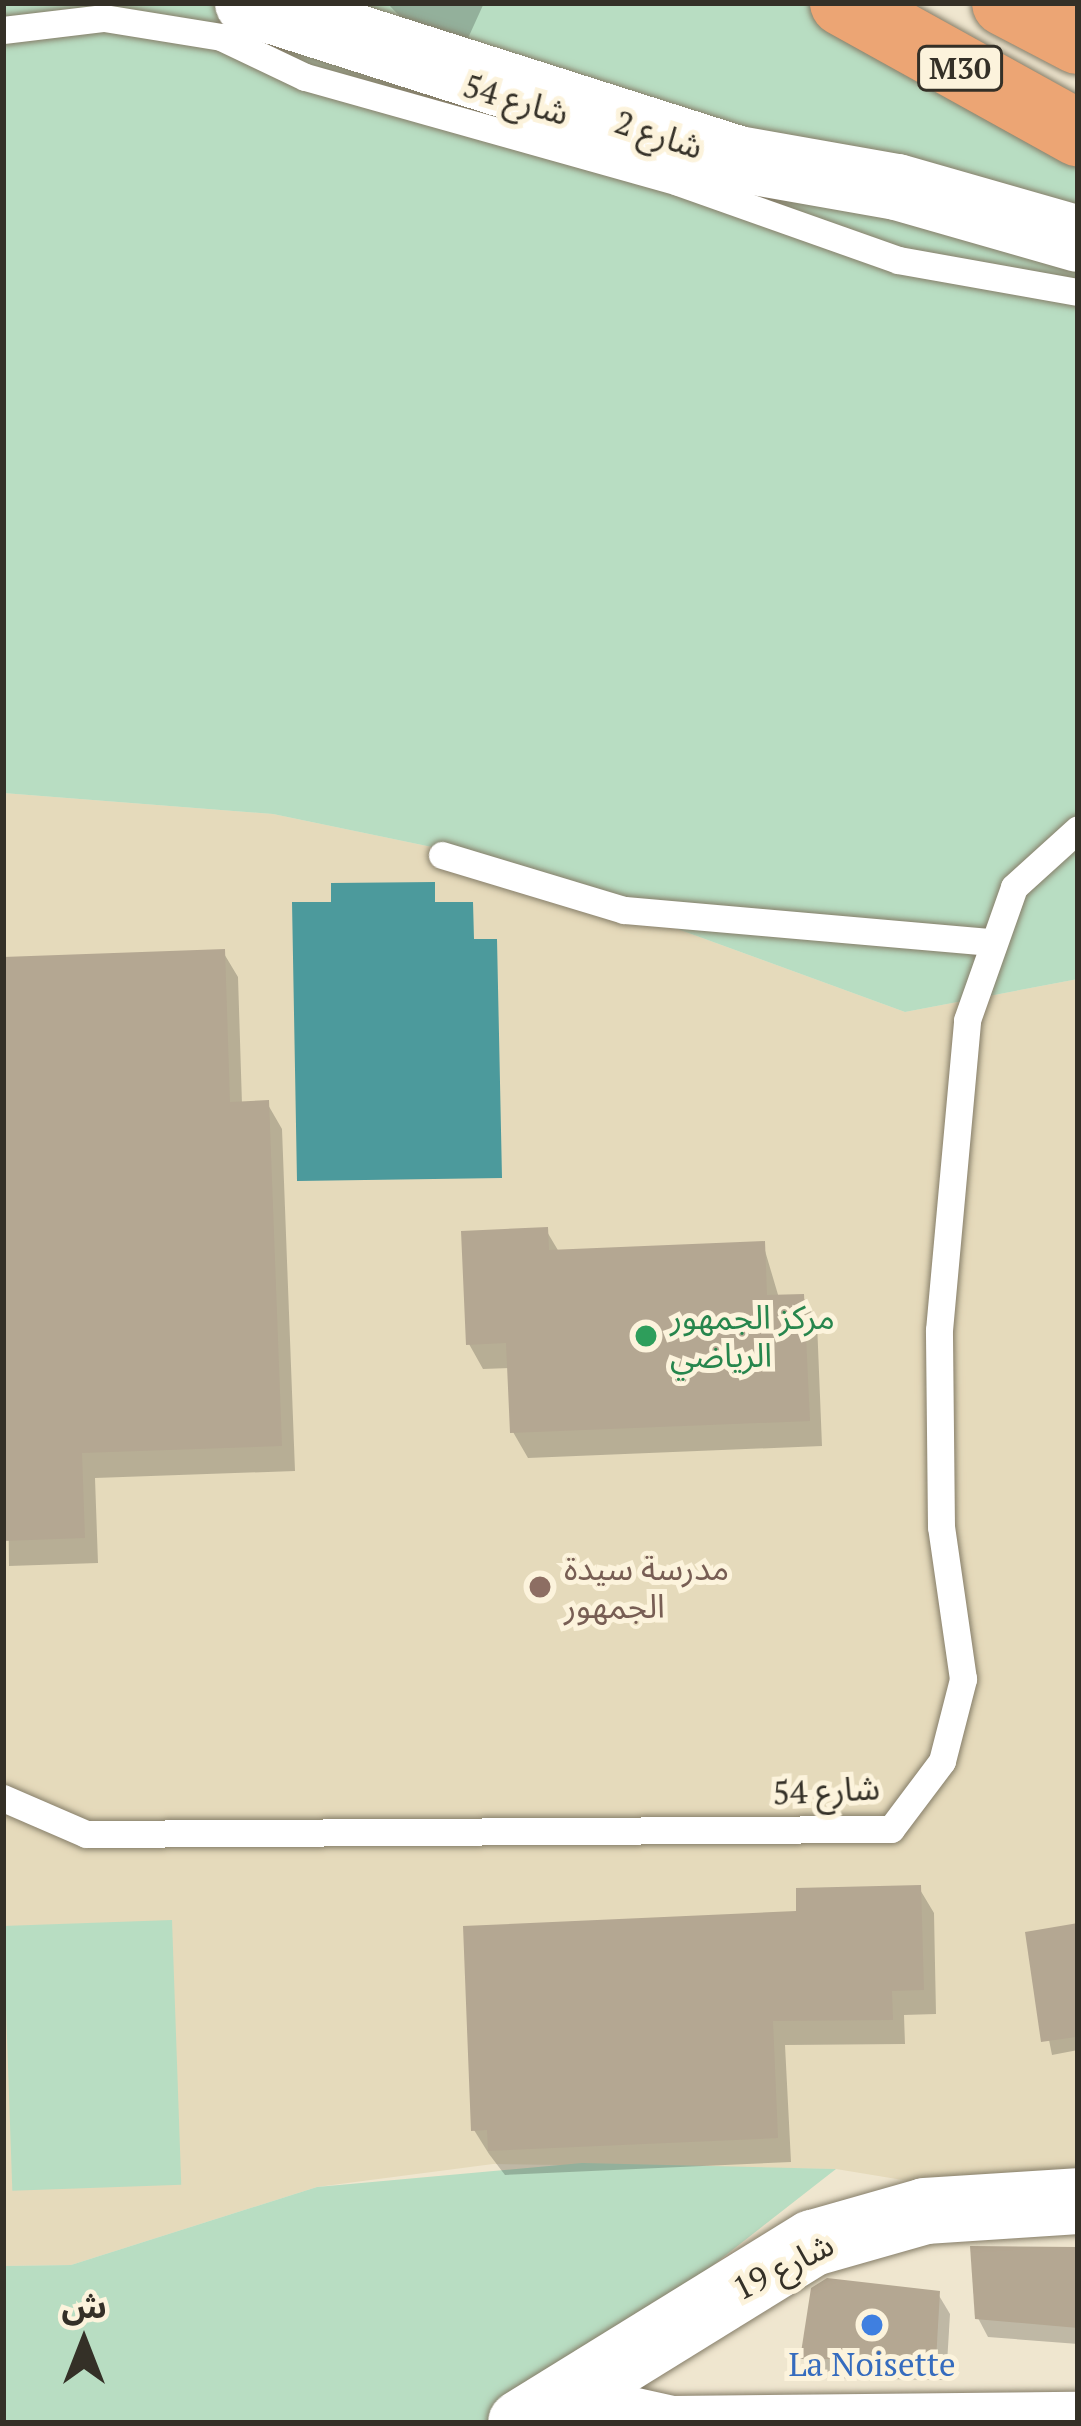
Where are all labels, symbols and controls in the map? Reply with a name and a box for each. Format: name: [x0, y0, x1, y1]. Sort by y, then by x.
road number: M30: [915, 44, 1005, 92]
street label: شارع 54: [459, 65, 573, 133]
street label: شارع 2: [610, 101, 708, 167]
place label: مركز الجمهور الرياضي: [670, 1297, 835, 1375]
marker: مركز الجمهور الرياضي: [633, 1323, 659, 1349]
place label: مدرسة سيدة الجمهور: [564, 1548, 729, 1626]
marker: مدرسة سيدة الجمهور: [527, 1574, 553, 1600]
street label: شارع 54: [771, 1767, 881, 1813]
street label: شارع 19: [726, 2224, 840, 2308]
north arrow: [24, 2282, 144, 2402]
text: ش: [61, 2284, 107, 2327]
marker: La Noisette: [859, 2312, 885, 2338]
place label: La Noisette: [788, 2344, 956, 2384]

